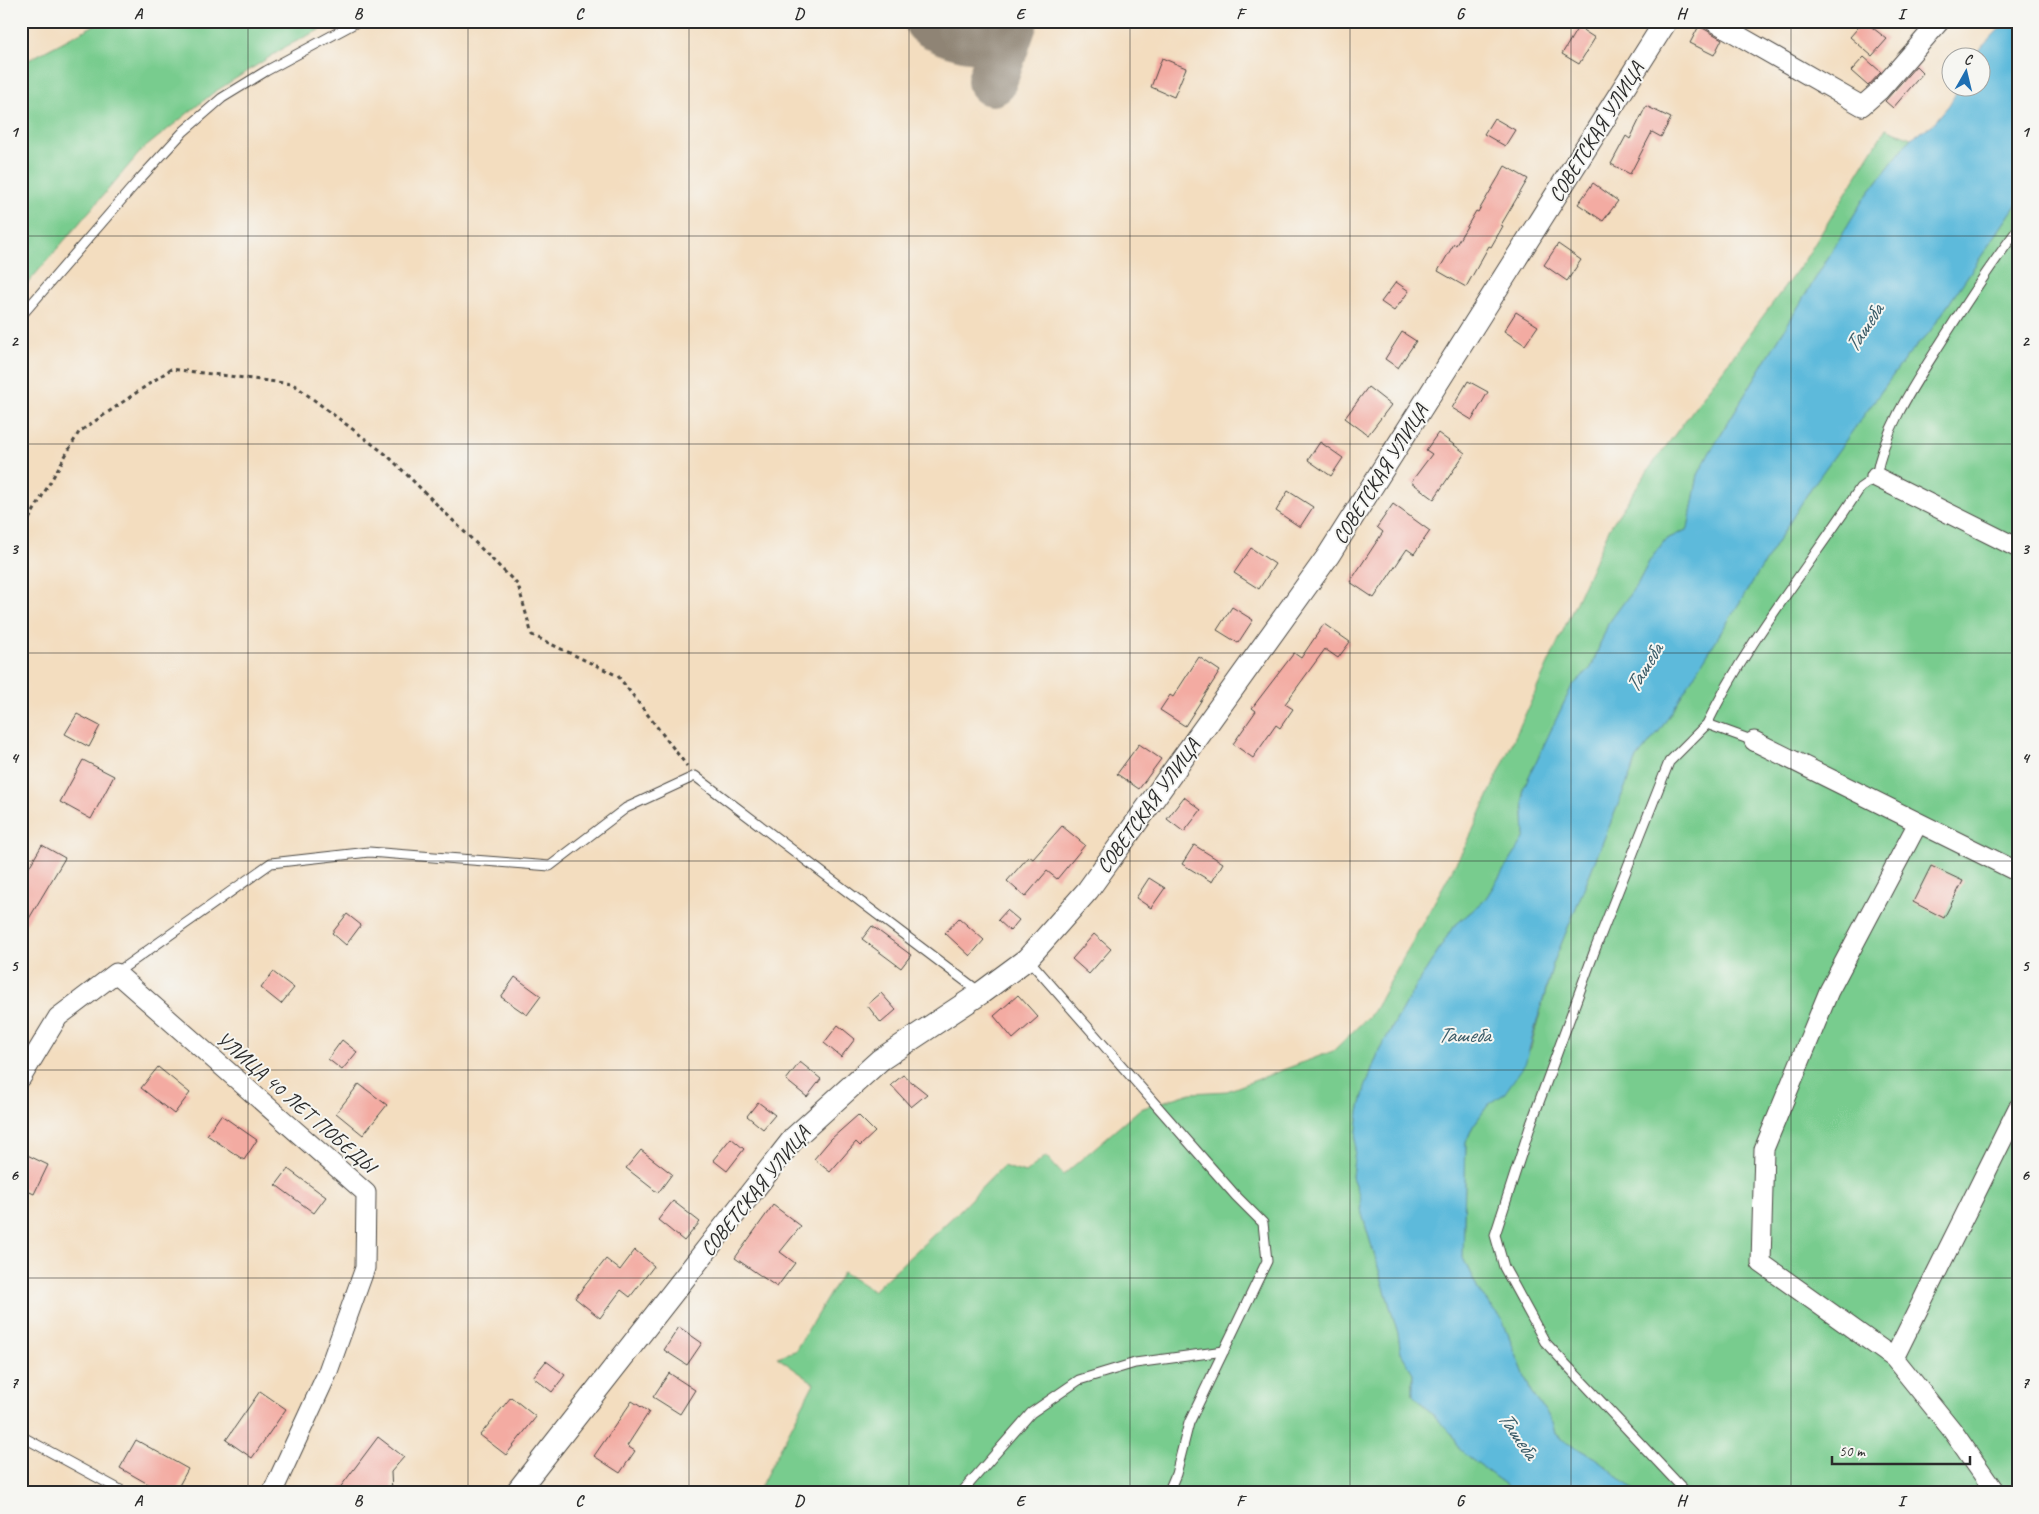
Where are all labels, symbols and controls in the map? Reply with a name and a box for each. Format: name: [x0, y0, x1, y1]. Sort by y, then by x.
text: A: [134, 4, 144, 24]
text: B: [354, 4, 364, 24]
text: C: [575, 4, 585, 24]
text: D: [794, 4, 805, 24]
text: E: [1016, 4, 1027, 24]
text: F: [1236, 4, 1247, 24]
text: G: [1456, 4, 1466, 24]
text: H: [1676, 4, 1688, 24]
text: I: [1898, 4, 1908, 24]
north arrow: [1942, 48, 1992, 98]
text: С: [1963, 51, 1974, 69]
street label: СОВЕТСКАЯ УЛИЦА: [1543, 56, 1650, 207]
text: 1: [10, 122, 19, 142]
text: 1: [2021, 122, 2030, 142]
water label: Ташеба: [1838, 296, 1892, 358]
text: 2: [10, 331, 19, 351]
text: 2: [2021, 331, 2030, 351]
street label: СОВЕТСКАЯ УЛИЦА: [1327, 398, 1434, 549]
text: 3: [10, 539, 19, 559]
text: 3: [2021, 539, 2030, 559]
water label: Ташеба: [1618, 636, 1671, 698]
street label: СОВЕТСКАЯ УЛИЦА: [1090, 732, 1206, 878]
text: 4: [10, 748, 19, 768]
text: 4: [2021, 748, 2030, 768]
text: 5: [11, 956, 20, 976]
text: 5: [2022, 956, 2031, 976]
water label: Ташеба: [1438, 1021, 1493, 1049]
street label: УЛИЦА 40 ЛЕТ ПОБЕДЫ: [211, 1026, 384, 1181]
street label: СОВЕТСКАЯ УЛИЦА: [695, 1119, 816, 1261]
text: 6: [10, 1165, 19, 1185]
text: 6: [2021, 1165, 2030, 1185]
text: 7: [10, 1373, 19, 1393]
text: 7: [2021, 1373, 2030, 1393]
water label: Ташеба: [1491, 1405, 1546, 1467]
scale bar: [1832, 1434, 1969, 1466]
text: 50 m: [1839, 1442, 1866, 1461]
text: A: [134, 1491, 144, 1511]
text: B: [354, 1491, 364, 1511]
text: C: [575, 1491, 585, 1511]
text: D: [794, 1491, 805, 1511]
text: E: [1016, 1491, 1027, 1511]
text: F: [1236, 1491, 1247, 1511]
text: G: [1456, 1491, 1466, 1511]
text: H: [1676, 1491, 1688, 1511]
text: I: [1898, 1491, 1908, 1511]

